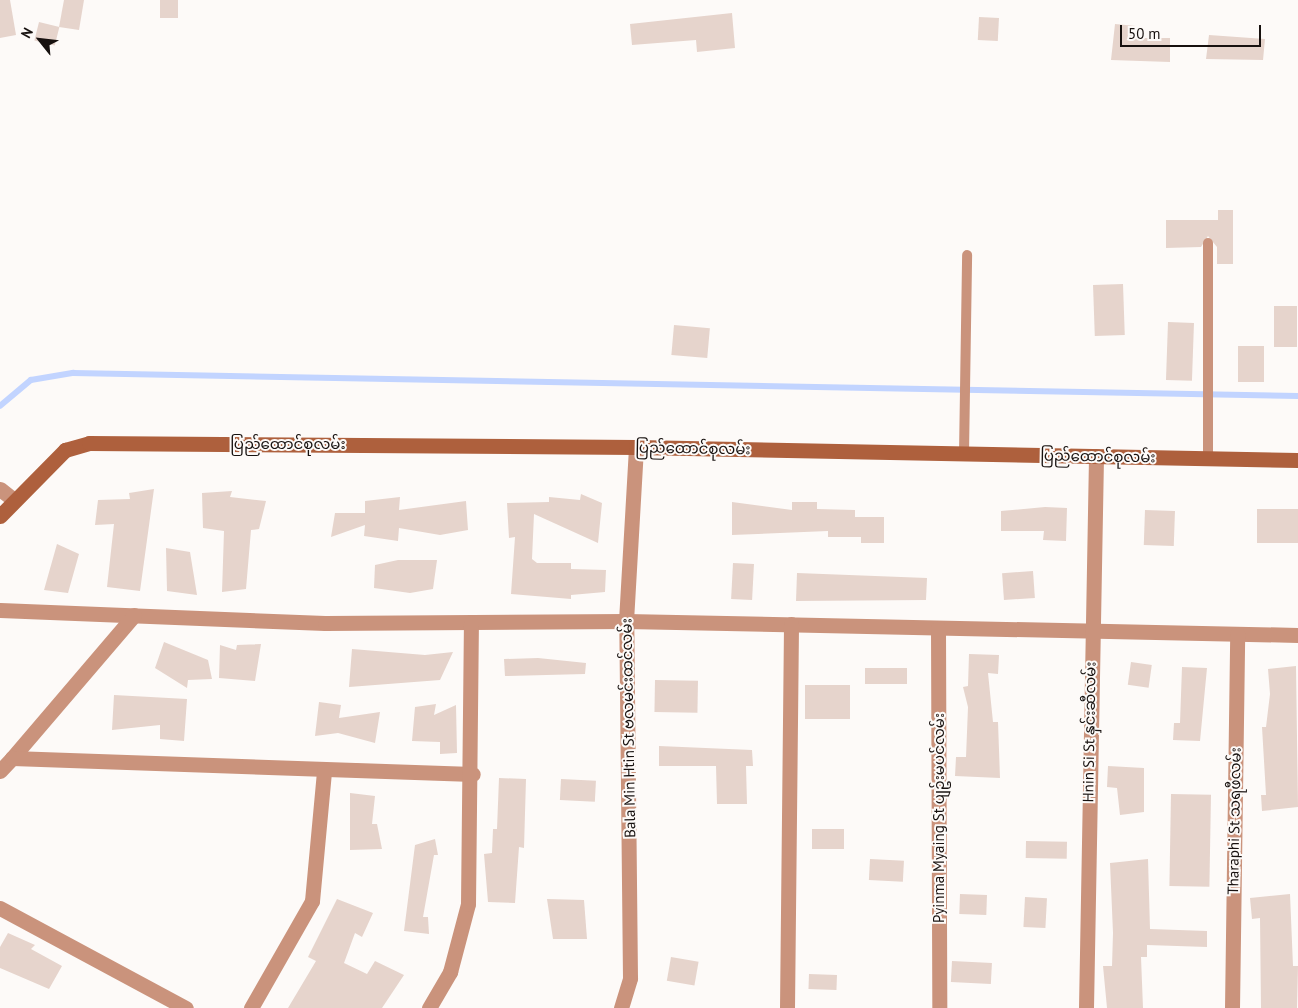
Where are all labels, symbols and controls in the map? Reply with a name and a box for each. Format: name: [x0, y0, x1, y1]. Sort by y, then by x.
north arrow: [15, 15, 65, 65]
scale bar: [1123, 15, 1264, 47]
text: N: [17, 24, 37, 41]
text: 50 m: [1128, 24, 1161, 43]
street label: ပြည်ထောင်စုလမ်း: [230, 435, 346, 453]
street label: ပြည်ထောင်စုလမ်း: [635, 438, 751, 458]
street label: ပြည်ထောင်စုလမ်း: [1040, 446, 1156, 466]
street label: Bala Min Htin St ဗလမင်းထင်လမ်း: [617, 618, 639, 838]
street label: Hnin Si St နှင်းဆီလမ်း: [1079, 661, 1099, 803]
street label: Pyinma Myaing St ပျဥ်းမပင်လမ်း: [930, 713, 948, 923]
street label: Tharaphi St သရဖီလမ်း: [1224, 747, 1244, 895]

